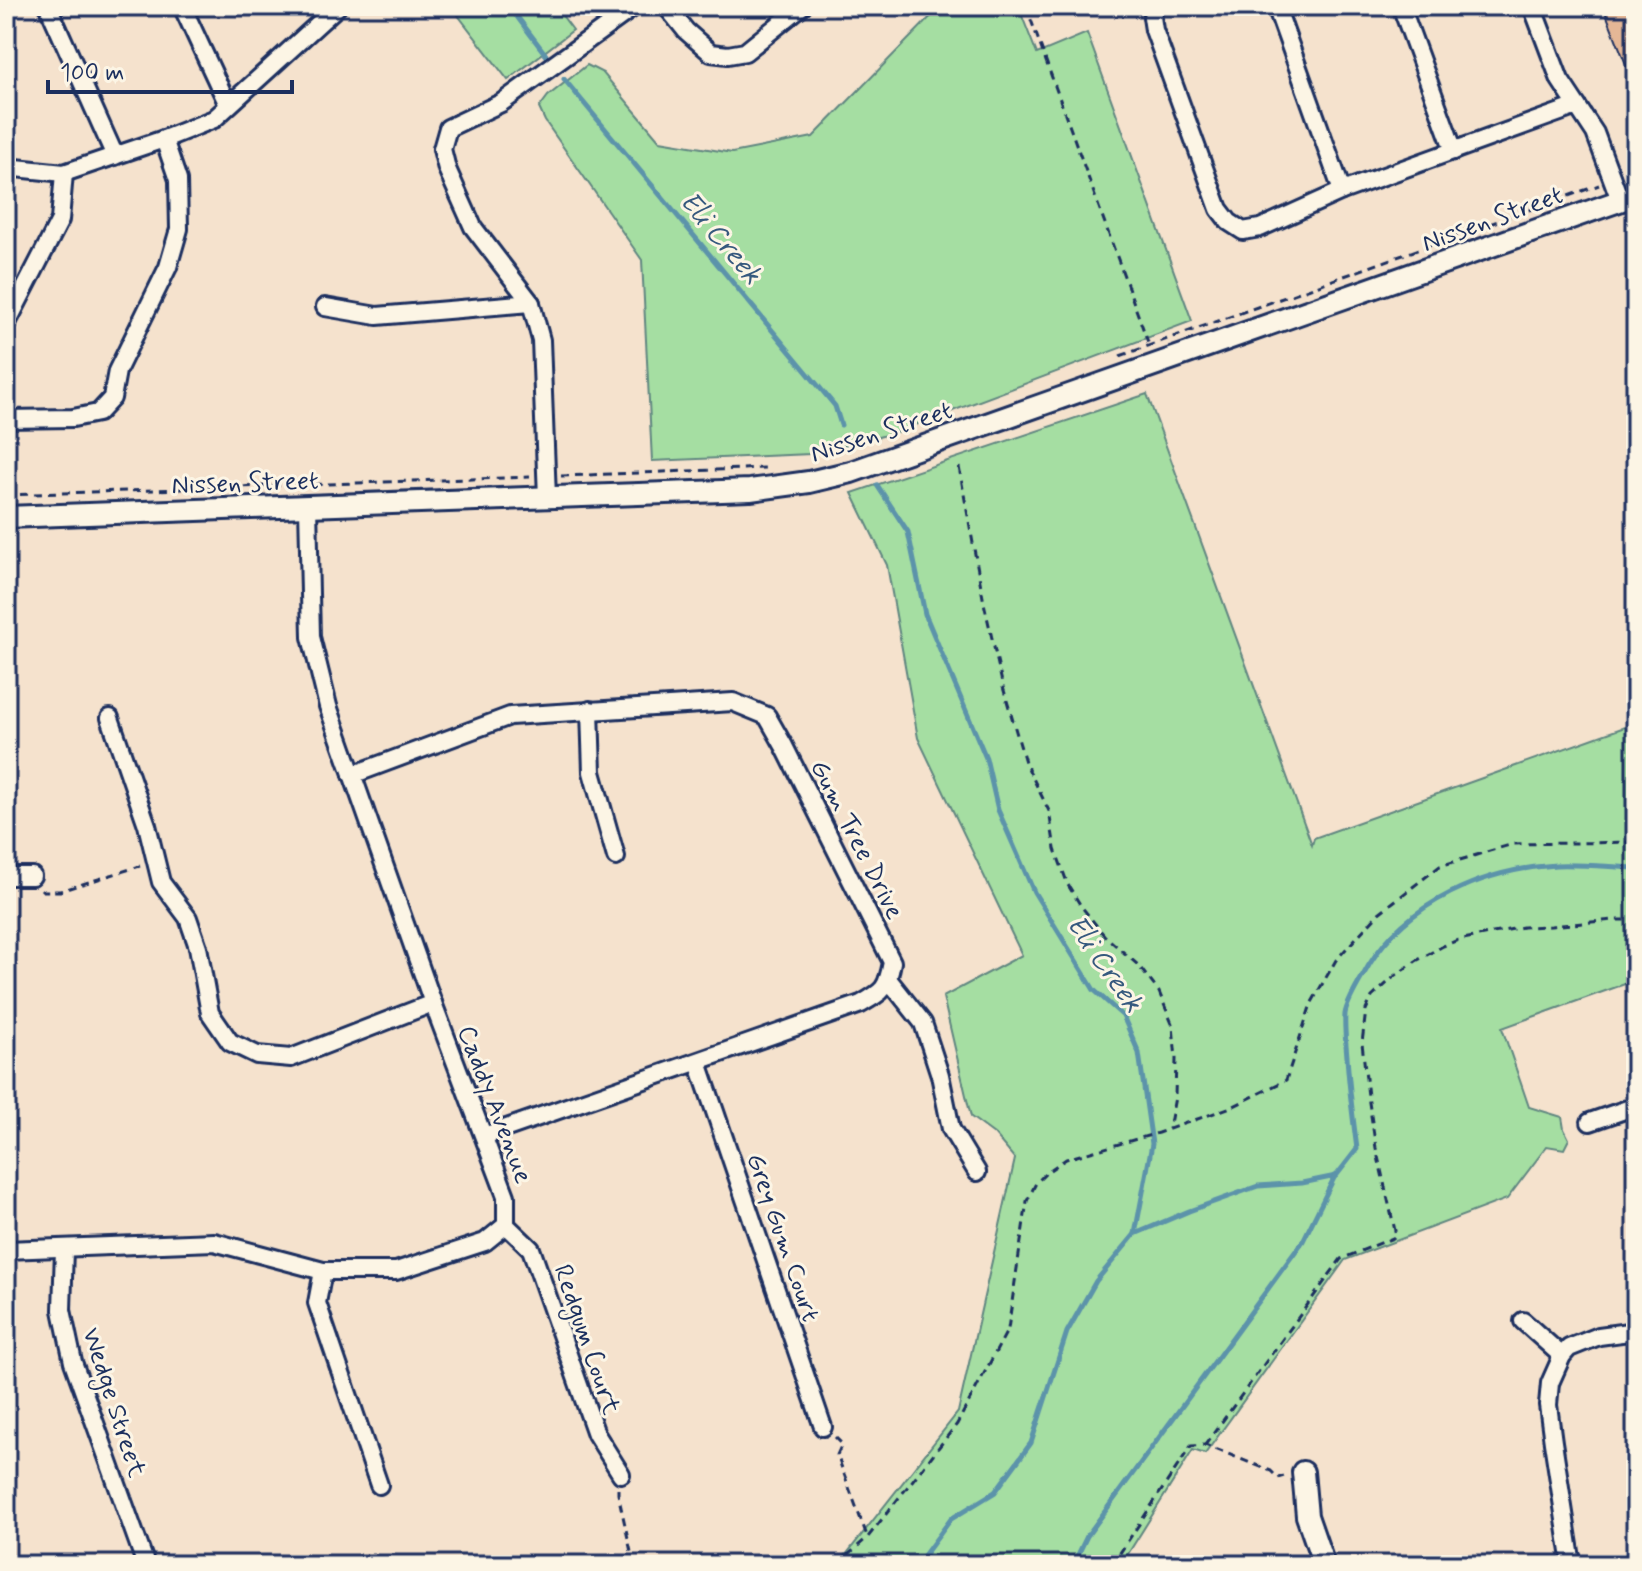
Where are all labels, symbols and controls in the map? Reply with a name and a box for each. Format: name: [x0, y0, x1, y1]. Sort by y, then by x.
scale bar: [48, 44, 292, 94]
text: 100 m: [60, 58, 124, 89]
street label: Nissen Street: [1418, 179, 1568, 261]
water label: Eli Creek: [670, 184, 770, 293]
street label: Nissen Street: [806, 394, 957, 472]
street label: Nissen Street: [171, 464, 319, 504]
street label: Gum Tree Drive: [801, 754, 911, 926]
water label: Eli Creek: [1057, 909, 1151, 1020]
street label: Caddy Avenue: [448, 1021, 540, 1189]
street label: Grey Gum Court: [737, 1149, 827, 1326]
street label: Redgum Court: [543, 1260, 628, 1420]
street label: Wedge Street: [71, 1324, 153, 1482]

